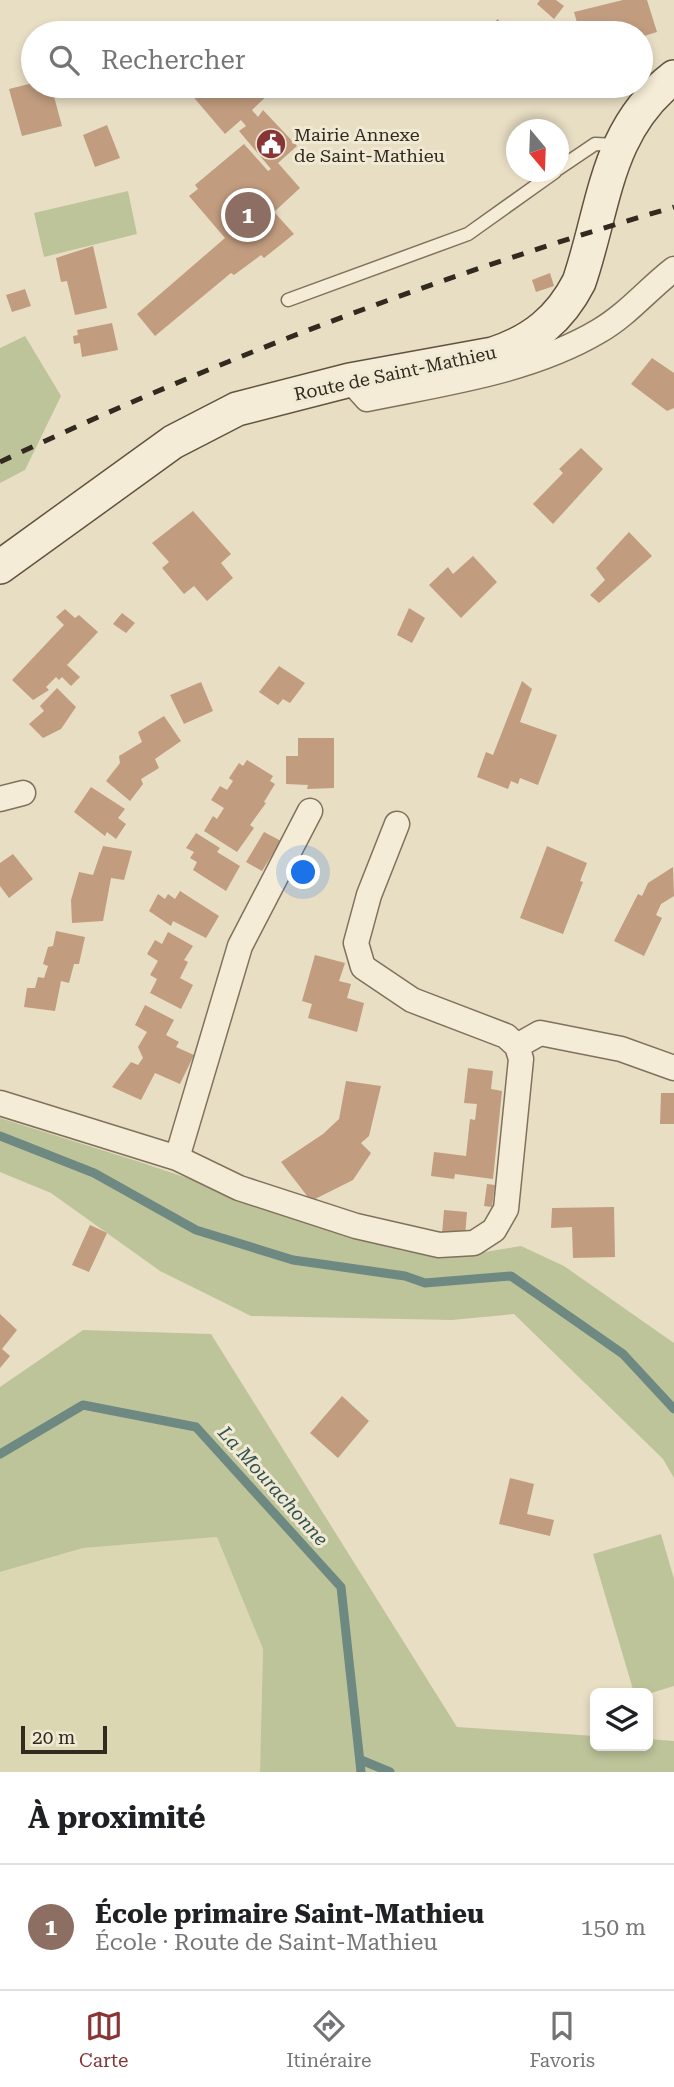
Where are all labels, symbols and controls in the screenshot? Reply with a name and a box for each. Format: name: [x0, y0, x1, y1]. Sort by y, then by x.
search box: [21, 21, 653, 98]
icon: search: [45, 41, 83, 79]
text: Rechercher: [101, 45, 245, 75]
north arrow: [506, 119, 569, 182]
place label: Mairie Annexe de Saint-Mathieu: [294, 124, 445, 166]
public building icon: Mairie Annexe de Saint-Mathieu: [254, 127, 288, 161]
pin: 1: [225, 189, 271, 241]
street label: Route de Saint-Mathieu: [292, 341, 498, 405]
your location: [286, 855, 320, 889]
water label: La Mourachonne: [213, 1421, 333, 1551]
map controls: [590, 1688, 653, 1751]
button: layers: [590, 1688, 653, 1751]
scale bar: [21, 1723, 107, 1755]
text: 20 m: [32, 1726, 75, 1749]
text: À proximité: [28, 1800, 206, 1835]
text: École primaire Saint-Mathieu: [95, 1899, 484, 1929]
text: 1: [45, 1914, 57, 1941]
text: 150 m: [581, 1914, 646, 1941]
text: École · Route de Saint-Mathieu: [95, 1929, 438, 1956]
tab: Carte: [79, 2007, 128, 2072]
tab: Itinéraire: [286, 2007, 371, 2072]
tab: Favoris: [529, 2007, 595, 2072]

